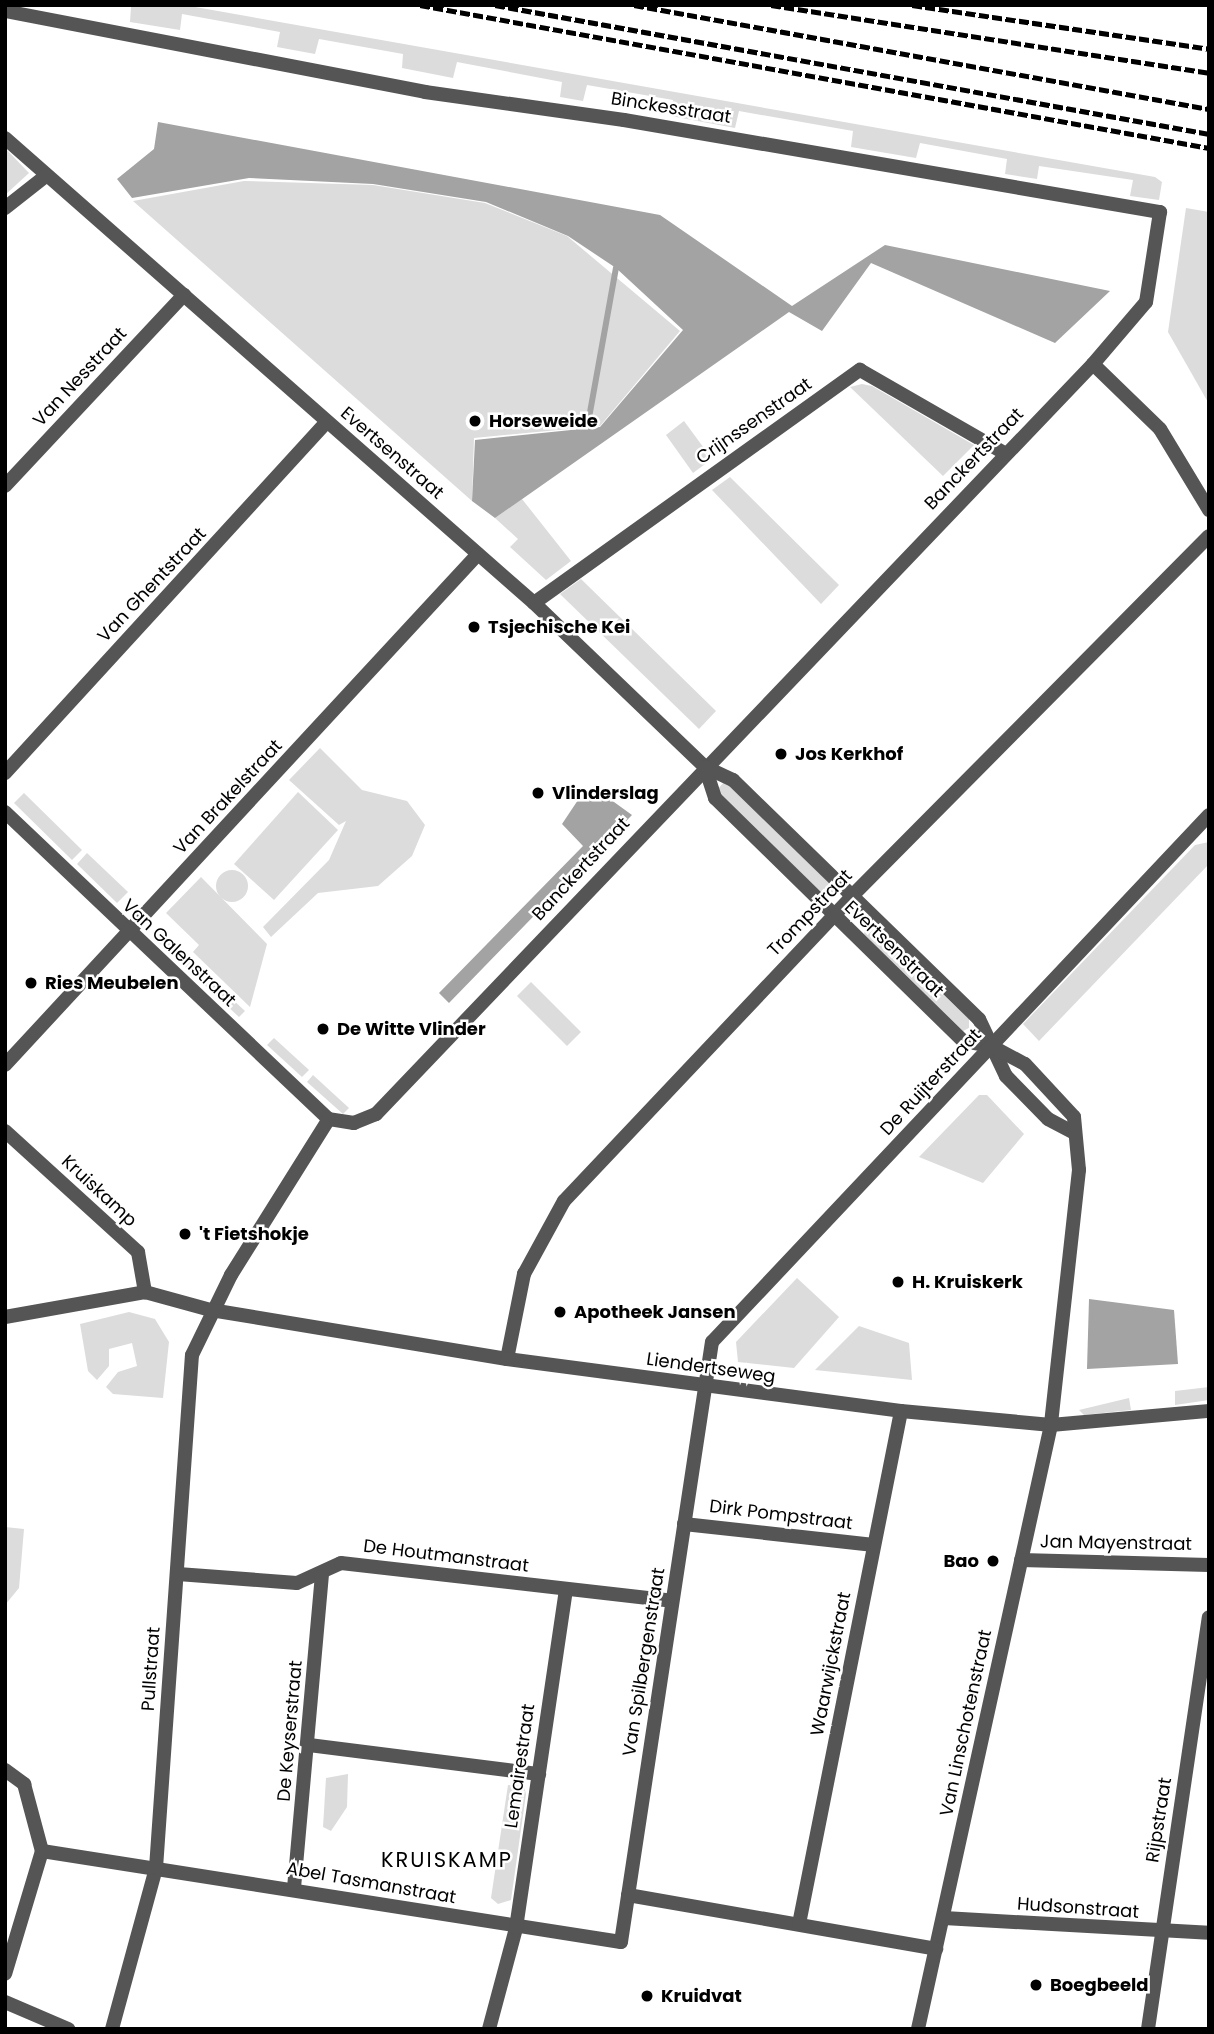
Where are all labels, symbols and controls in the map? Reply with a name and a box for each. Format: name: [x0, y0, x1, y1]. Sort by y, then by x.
street label: Binckesstraat: [609, 88, 733, 128]
street label: Van Nesstraat: [29, 323, 131, 431]
street label: Crijnssenstraat: [692, 373, 816, 469]
street label: Evertsenstraat: [336, 402, 448, 504]
street label: Banckertstraat: [920, 404, 1028, 514]
place label: Horseweide: [489, 410, 598, 432]
marker: Horseweide: [467, 413, 483, 429]
street label: Van Ghentstraat: [93, 523, 211, 647]
place label: Tsjechische Kei: [488, 616, 630, 638]
marker: Tsjechische Kei: [466, 619, 482, 635]
street label: Van Brakelstraat: [169, 735, 287, 859]
place label: Jos Kerkhof: [795, 743, 903, 765]
marker: Jos Kerkhof: [773, 746, 789, 762]
place label: Vlinderslag: [552, 782, 659, 804]
marker: Vlinderslag: [530, 785, 546, 801]
street label: Banckertstraat: [528, 813, 634, 925]
street label: Trompstraat: [763, 865, 857, 961]
street label: Van Galenstraat: [118, 895, 240, 1011]
street label: Evertsenstraat: [840, 896, 948, 1002]
place label: Ries Meubelen: [45, 972, 179, 994]
marker: Ries Meubelen: [23, 975, 39, 991]
place label: De Witte Vlinder: [337, 1018, 486, 1040]
marker: De Witte Vlinder: [315, 1021, 331, 1037]
street label: De Ruijterstraat: [876, 1024, 986, 1140]
street label: Kruiskamp: [57, 1151, 141, 1231]
place label: 't Fietshokje: [199, 1223, 309, 1245]
marker: 't Fietshokje: [177, 1226, 193, 1242]
place label: H. Kruiskerk: [912, 1271, 1023, 1293]
marker: H. Kruiskerk: [890, 1274, 906, 1290]
place label: Apotheek Jansen: [574, 1301, 736, 1323]
marker: Apotheek Jansen: [552, 1304, 568, 1320]
street label: Liendertseweg: [645, 1348, 777, 1388]
street label: Dirk Pompstraat: [708, 1495, 854, 1535]
street label: Jan Mayenstraat: [1040, 1531, 1192, 1555]
street label: De Houtmanstraat: [362, 1535, 530, 1577]
place label: Bao: [943, 1550, 979, 1572]
marker: Bao: [985, 1553, 1001, 1569]
street label: Van Spilbergenstraat: [618, 1566, 670, 1758]
street label: Waarwijckstraat: [806, 1590, 856, 1738]
street label: Pullstraat: [137, 1626, 165, 1712]
street label: Van Linschotenstraat: [936, 1628, 996, 1818]
street label: De Keyserstraat: [273, 1660, 307, 1802]
street label: Lemairestraat: [501, 1702, 539, 1830]
street label: Rijpstraat: [1142, 1776, 1176, 1864]
district label: KRUISKAMP: [382, 1847, 512, 1873]
street label: Abel Tasmanstraat: [285, 1857, 457, 1909]
street label: Hudsonstraat: [1016, 1893, 1140, 1923]
place label: Boegbeeld: [1050, 1974, 1149, 1996]
marker: Boegbeeld: [1028, 1977, 1044, 1993]
place label: Kruidvat: [661, 1985, 742, 2007]
marker: Kruidvat: [639, 1988, 655, 2004]

